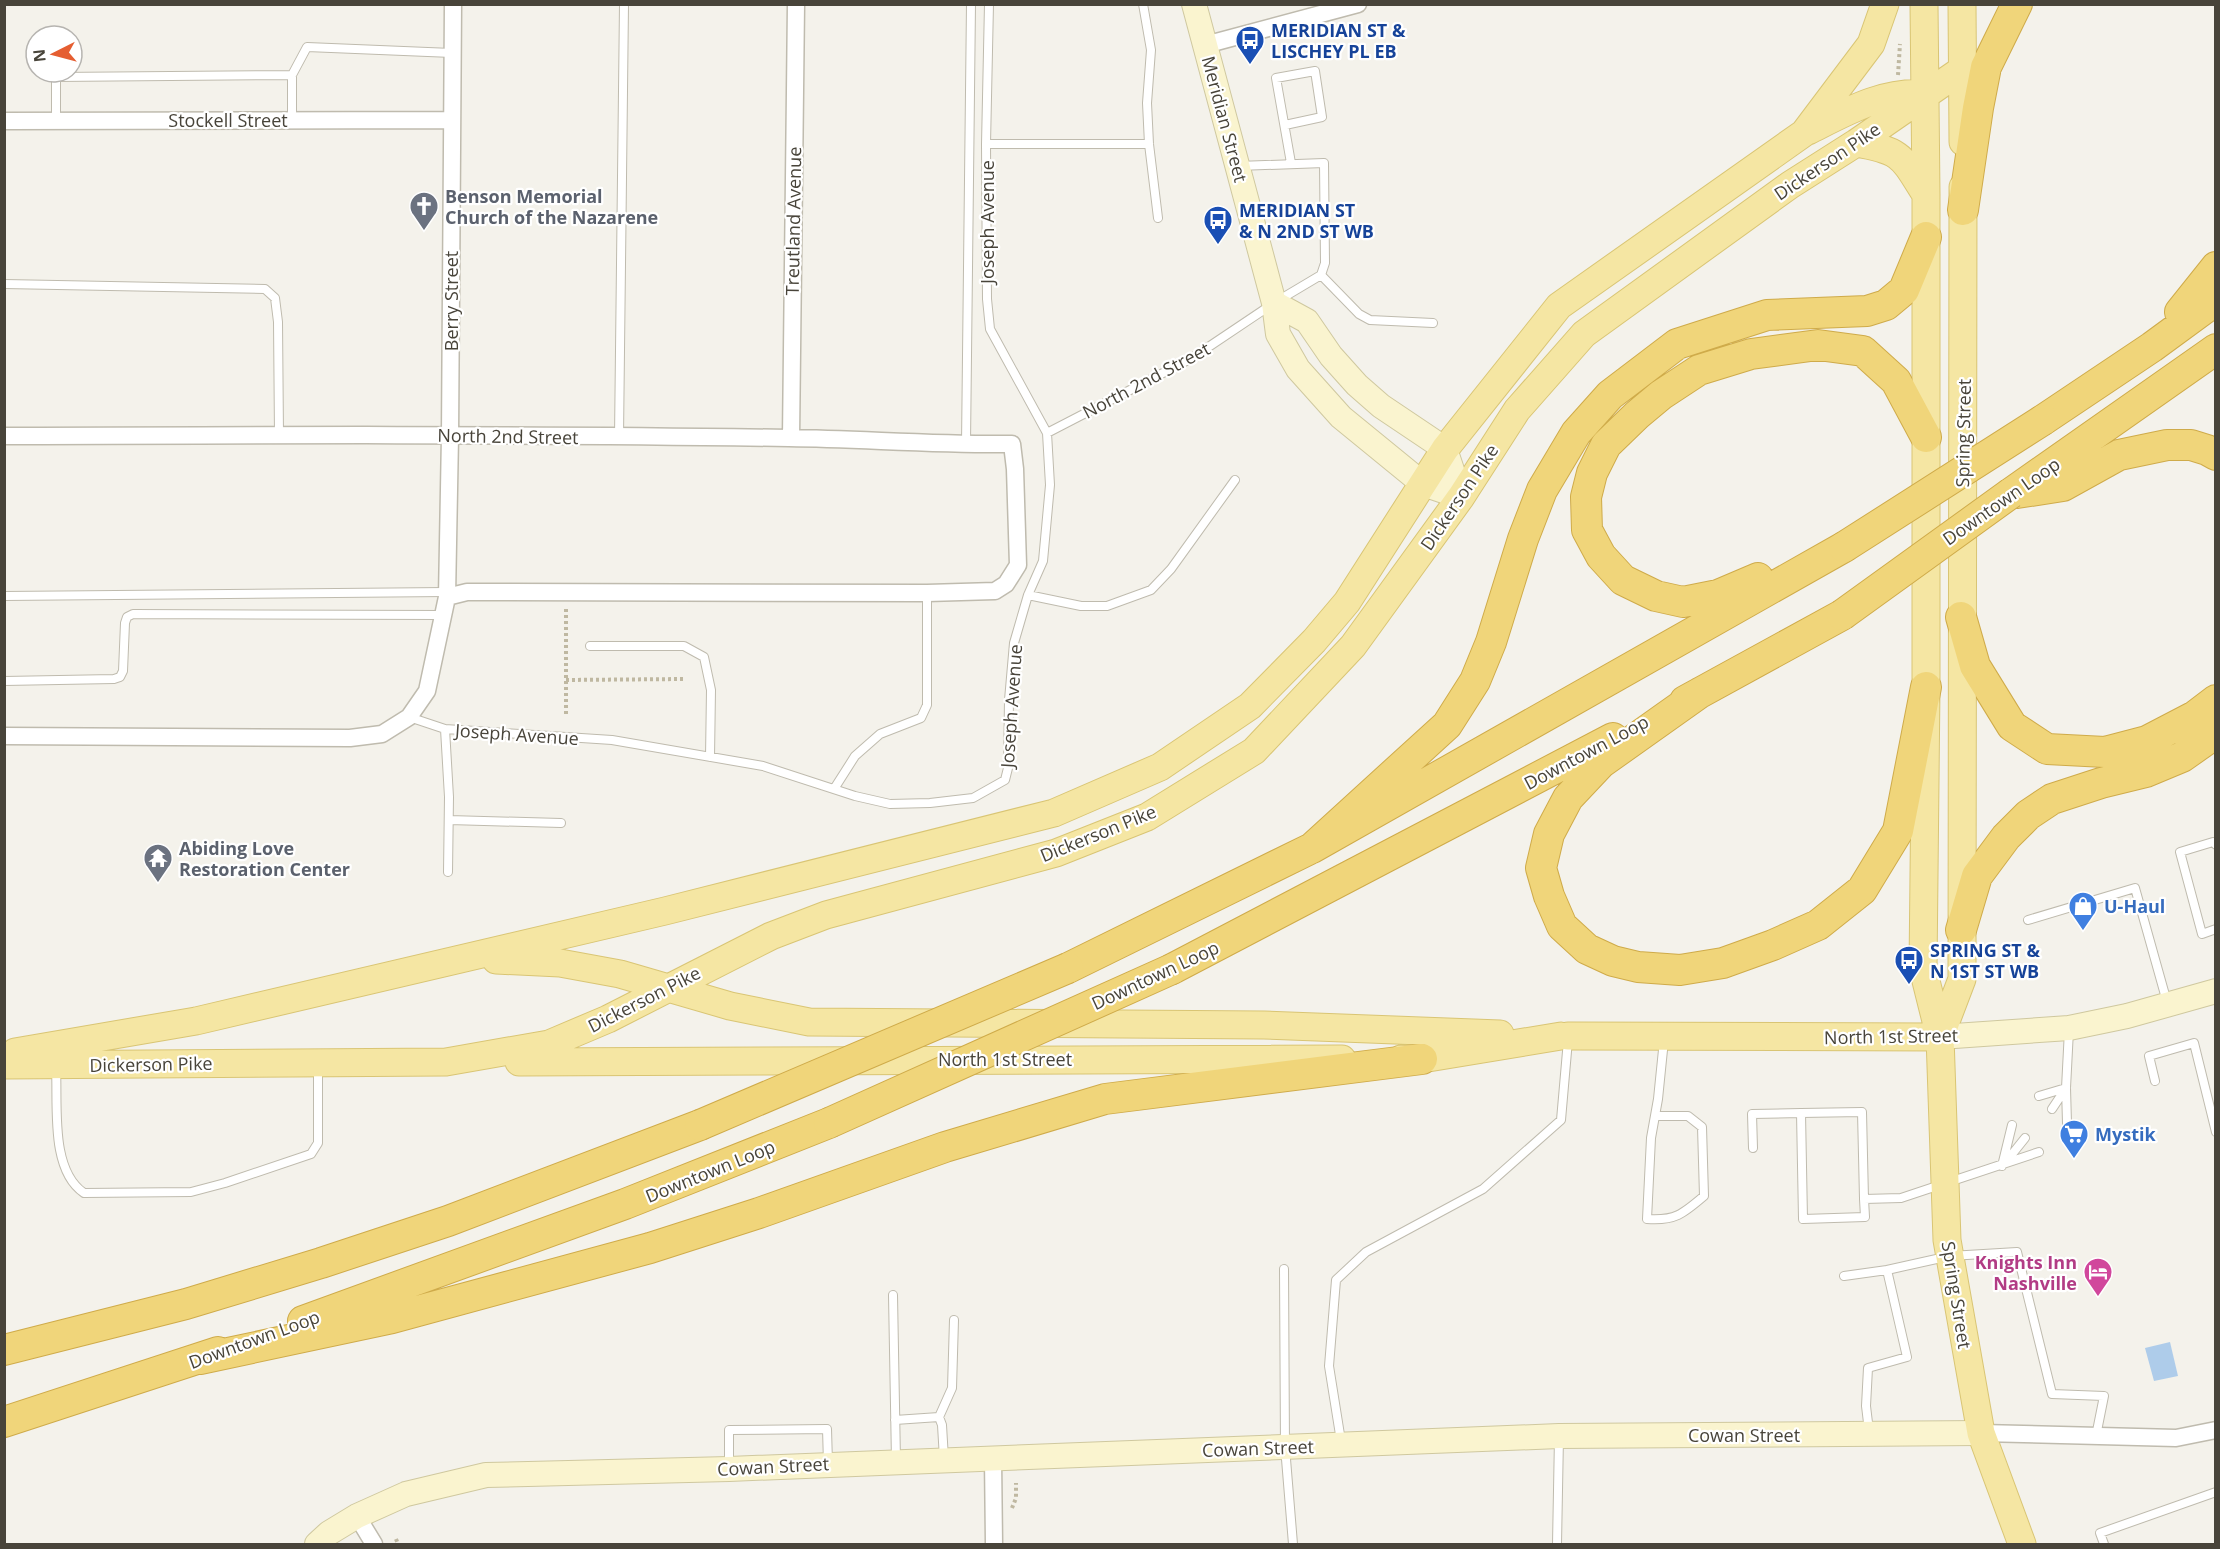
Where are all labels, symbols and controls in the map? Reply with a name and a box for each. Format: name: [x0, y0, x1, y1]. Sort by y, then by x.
place label: MERIDIAN ST & LISCHEY PL EB: [1271, 18, 1406, 63]
north arrow: [24, 24, 84, 84]
bus stop icon: MERIDIAN ST & LISCHEY PL EB: [1234, 24, 1266, 66]
text: N: [27, 48, 51, 63]
street label: Meridian Street: [1197, 53, 1253, 185]
street label: Stockell Street: [168, 108, 288, 132]
street label: Dickerson Pike: [1769, 117, 1885, 205]
street label: Treutland Avenue: [780, 146, 806, 296]
street label: Joseph Avenue: [975, 160, 999, 286]
place label: Benson Memorial Church of the Nazarene: [445, 184, 658, 229]
church icon: Benson Memorial Church of the Nazarene: [408, 190, 440, 232]
place label: MERIDIAN ST & N 2ND ST WB: [1239, 198, 1374, 243]
bus stop icon: MERIDIAN ST & N 2ND ST WB: [1202, 204, 1234, 246]
street label: Berry Street: [439, 251, 463, 351]
street label: North 2nd Street: [1078, 336, 1214, 424]
street label: Spring Street: [1950, 379, 1976, 487]
street label: North 2nd Street: [437, 423, 579, 449]
street label: Dickerson Pike: [1415, 439, 1503, 555]
street label: Downtown Loop: [1938, 452, 2064, 550]
street label: Joseph Avenue: [995, 643, 1027, 771]
street label: Downtown Loop: [1520, 709, 1652, 795]
street label: Joseph Avenue: [452, 718, 580, 750]
street label: Dickerson Pike: [1036, 799, 1160, 867]
place label: Abiding Love Restoration Center: [179, 836, 350, 881]
temple icon: Abiding Love Restoration Center: [142, 842, 174, 884]
shop icon: U-Haul: [2067, 890, 2099, 932]
place label: U-Haul: [2104, 894, 2165, 918]
street label: Downtown Loop: [1087, 935, 1223, 1015]
place label: SPRING ST & N 1ST ST WB: [1930, 938, 2040, 983]
bus stop icon: SPRING ST & N 1ST ST WB: [1893, 944, 1925, 986]
street label: Dickerson Pike: [584, 960, 704, 1038]
street label: North 1st Street: [1824, 1023, 1958, 1049]
street label: North 1st Street: [938, 1047, 1072, 1071]
street label: Dickerson Pike: [89, 1051, 213, 1077]
supermarket icon: Mystik: [2058, 1118, 2090, 1160]
place label: Mystik: [2095, 1122, 2156, 1146]
street label: Downtown Loop: [642, 1134, 778, 1208]
street label: Spring Street: [1937, 1240, 1977, 1350]
place label: Knights Inn Nashville: [1975, 1250, 2077, 1295]
hotel icon: Knights Inn Nashville: [2082, 1256, 2114, 1298]
street label: Downtown Loop: [185, 1304, 323, 1374]
street label: Cowan Street: [1688, 1423, 1800, 1447]
street label: Cowan Street: [1202, 1434, 1314, 1462]
street label: Cowan Street: [716, 1451, 830, 1481]

